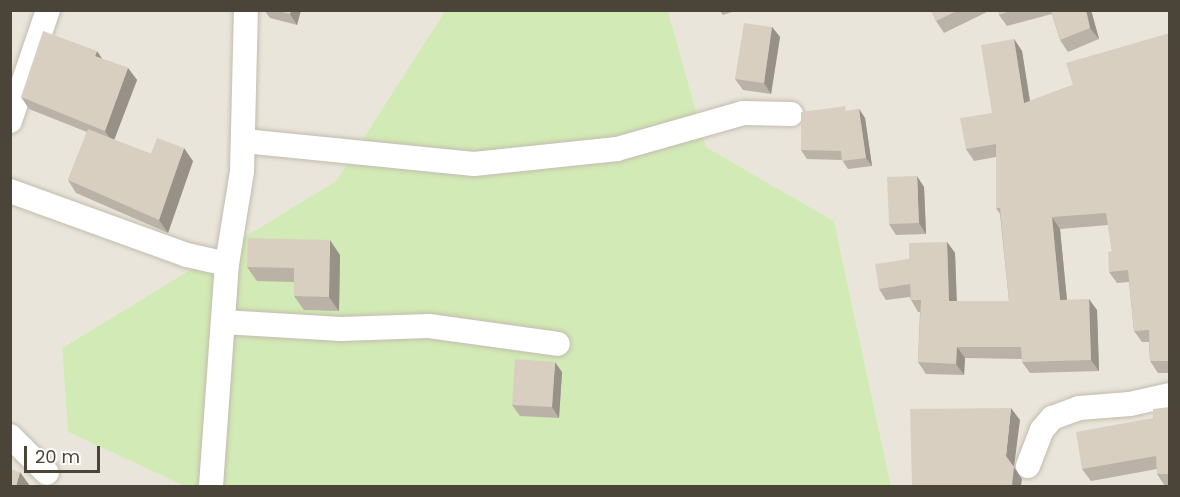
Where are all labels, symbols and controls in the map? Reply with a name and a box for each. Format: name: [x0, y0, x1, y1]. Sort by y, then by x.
scale bar: [27, 434, 104, 472]
text: 20 m: [35, 444, 80, 469]

